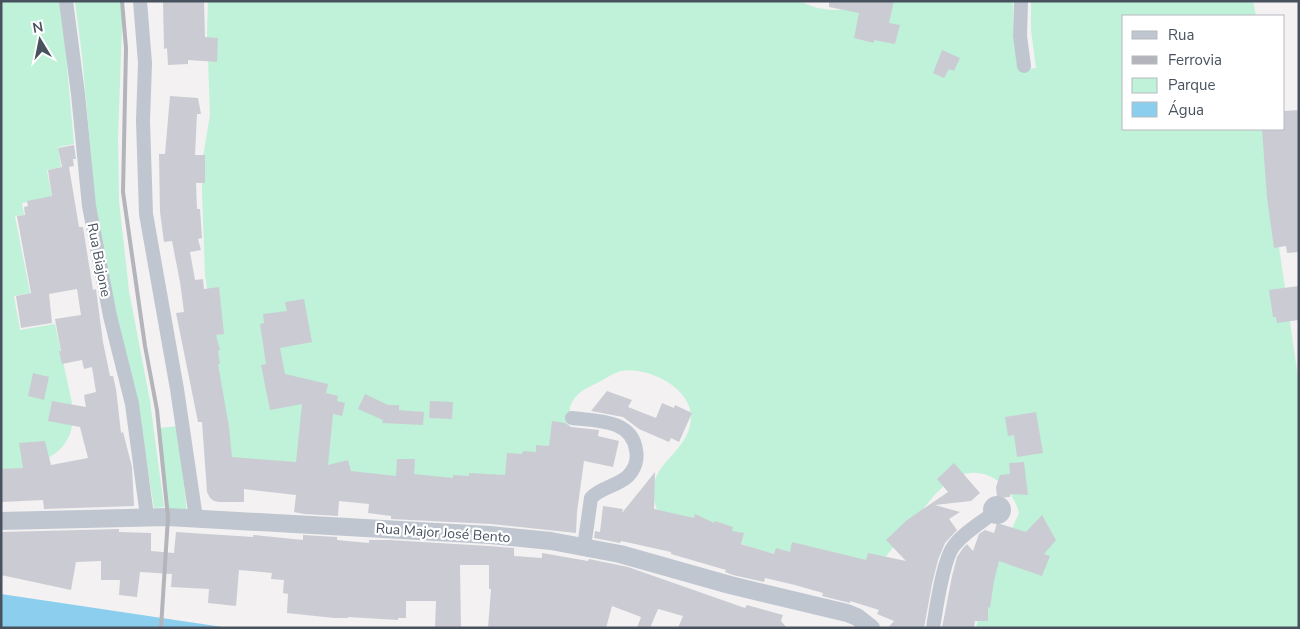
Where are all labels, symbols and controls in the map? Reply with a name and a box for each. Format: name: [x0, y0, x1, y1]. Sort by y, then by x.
north arrow: [15, 15, 65, 65]
legend: [1122, 15, 1285, 130]
text: N: [31, 17, 45, 38]
text: Rua: [1168, 25, 1194, 45]
text: Ferrovia: [1168, 50, 1222, 70]
text: Parque: [1168, 75, 1216, 95]
text: Água: [1168, 100, 1204, 120]
street label: Rua Biajone: [83, 221, 115, 299]
street label: Rua Major José Bento: [375, 519, 511, 547]

